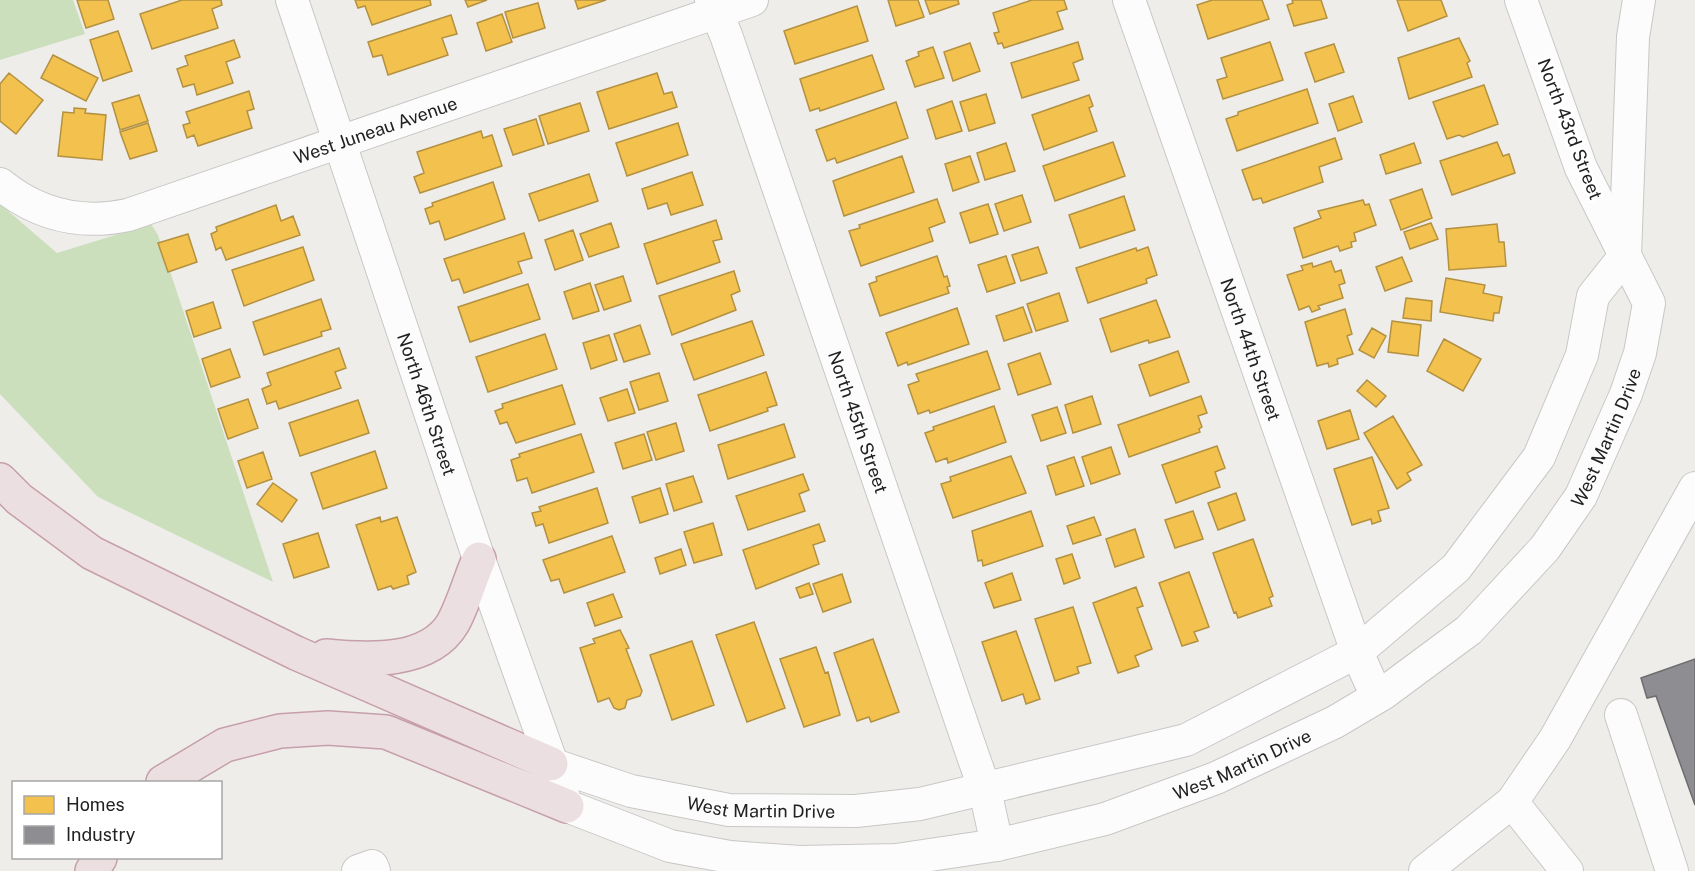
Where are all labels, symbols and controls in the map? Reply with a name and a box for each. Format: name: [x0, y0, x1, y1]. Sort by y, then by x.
street label: North 43rd Street: [1533, 56, 1607, 202]
street label: West Juneau Avenue: [291, 92, 460, 168]
street label: North 44th Street: [1217, 275, 1286, 423]
street label: North 46th Street: [394, 330, 461, 478]
street label: North 45th Street: [824, 348, 893, 496]
street label: West Martin Drive: [1566, 365, 1645, 511]
street label: West Martin Drive: [1170, 724, 1314, 804]
legend: [12, 781, 222, 859]
street label: West Martin Drive: [685, 792, 835, 821]
text: Homes: [66, 794, 125, 815]
text: Industry: [66, 824, 136, 845]

